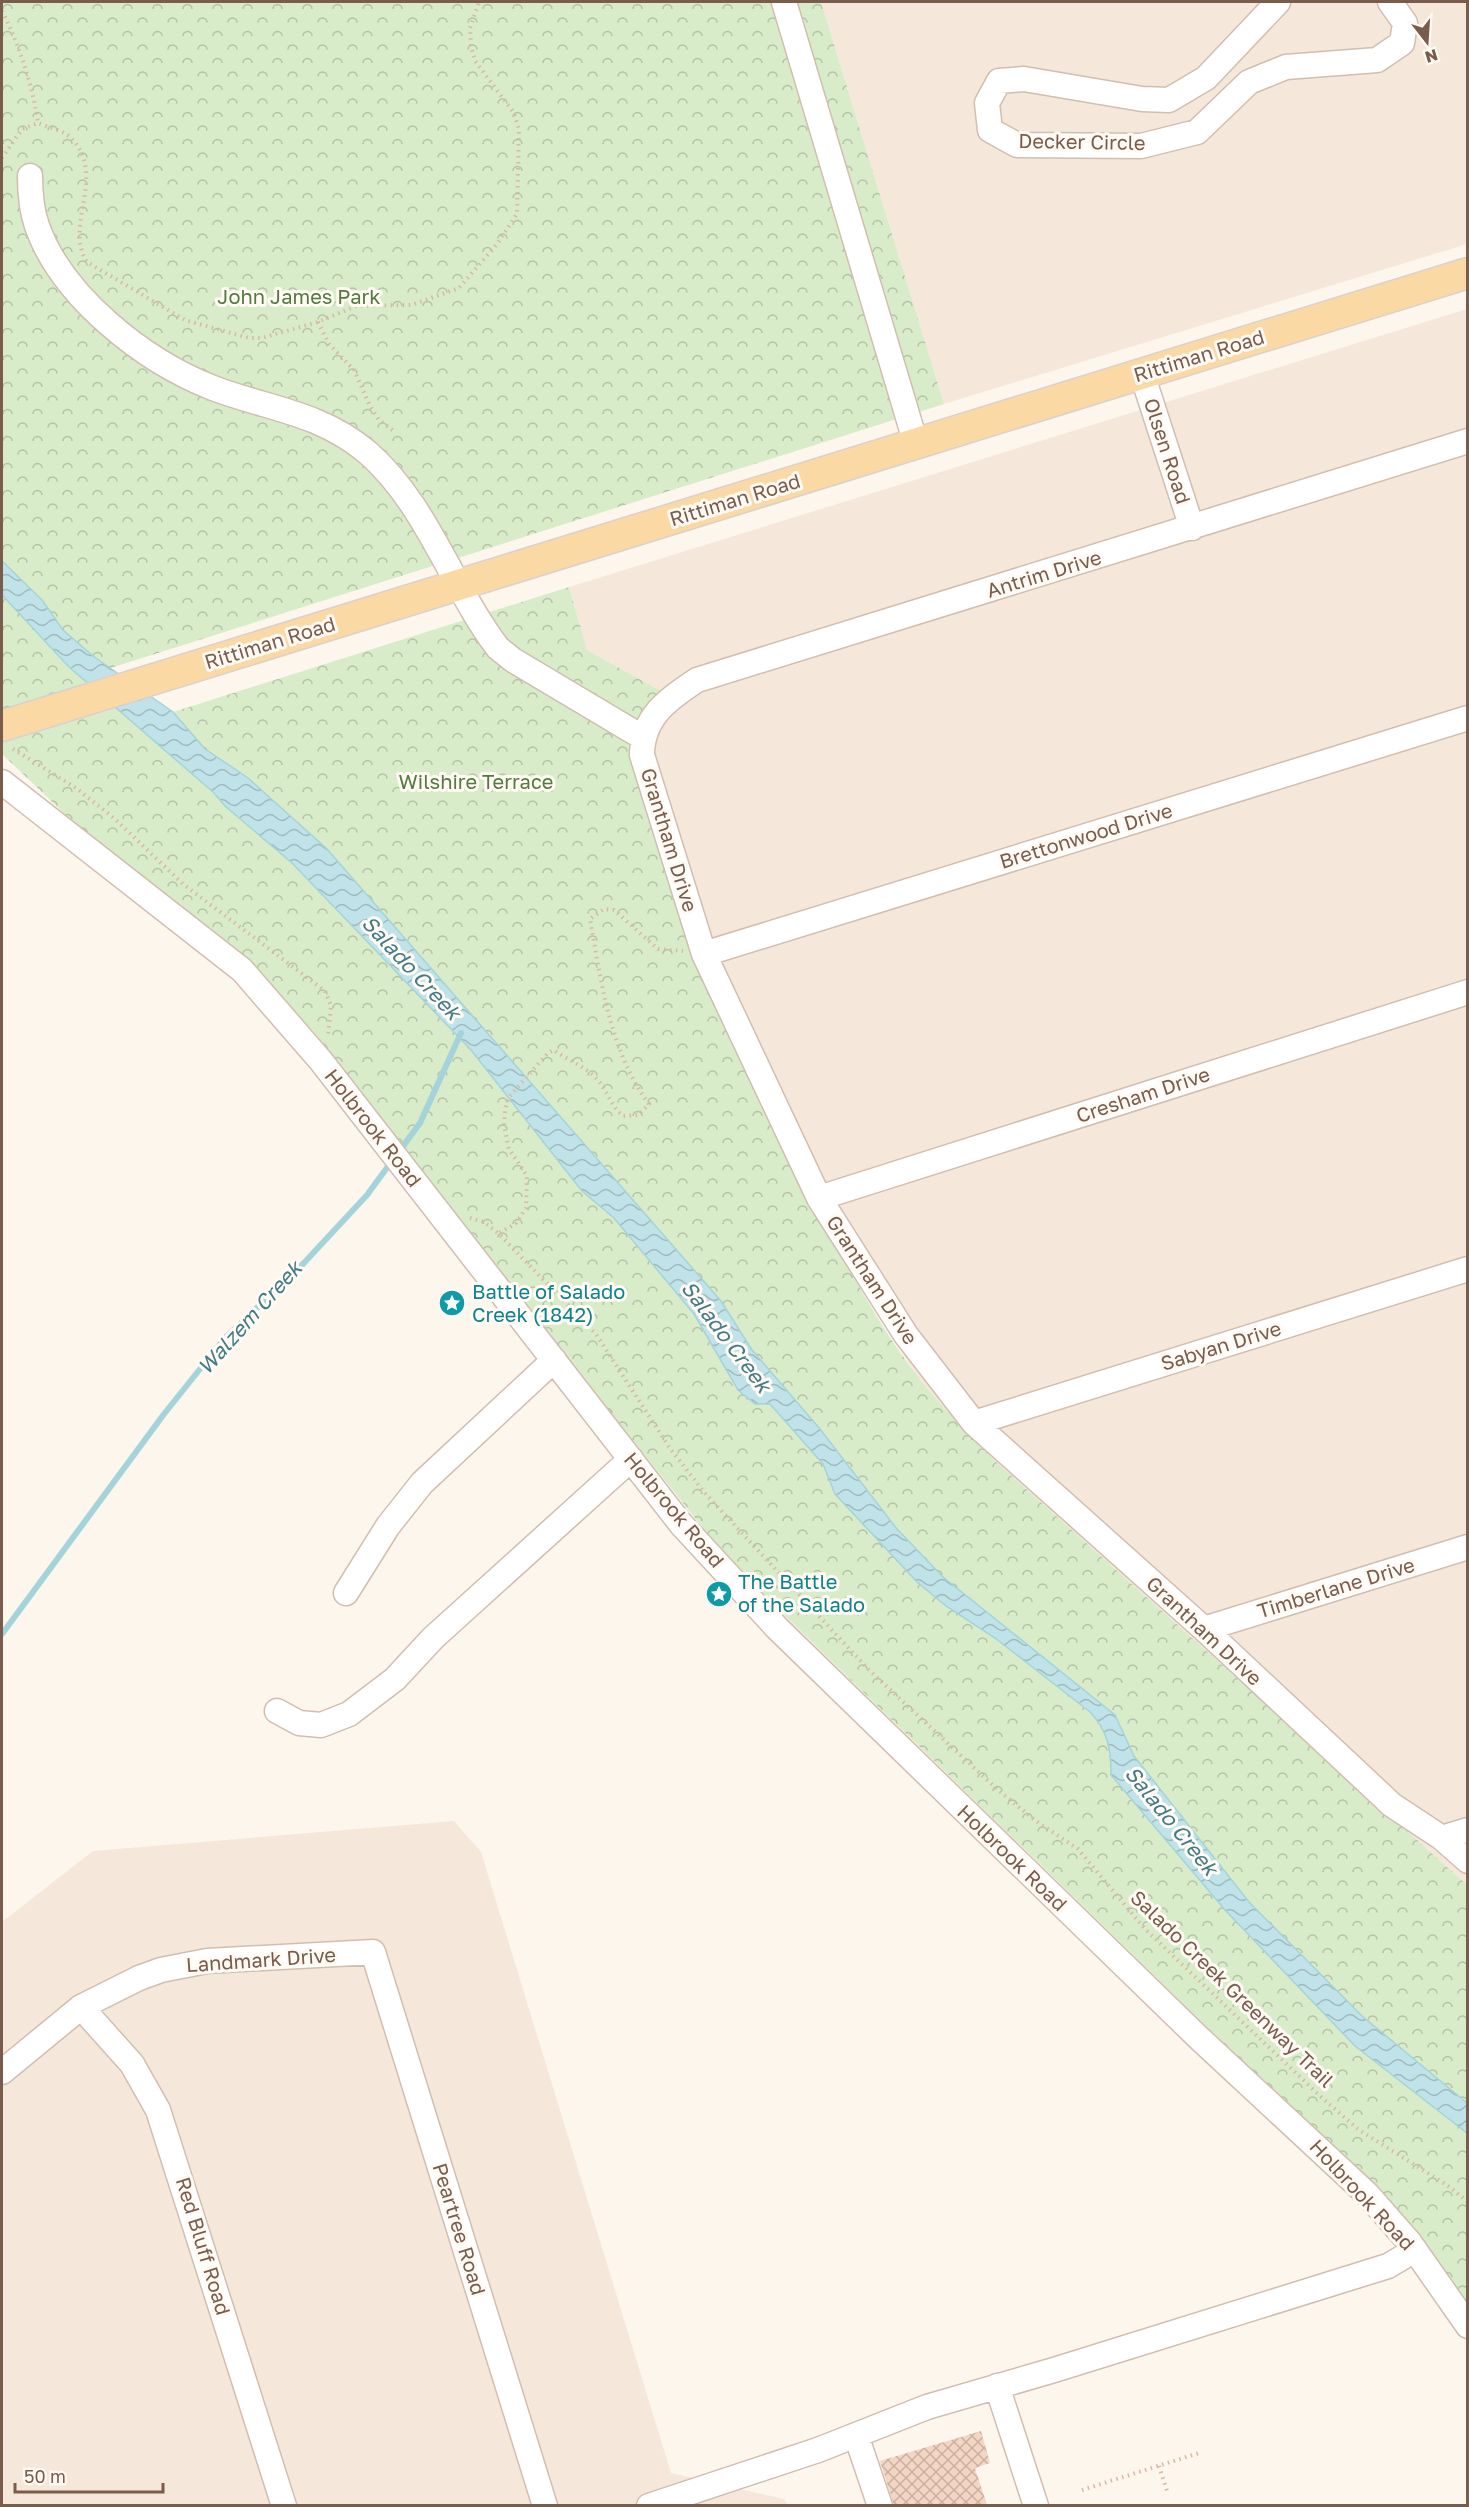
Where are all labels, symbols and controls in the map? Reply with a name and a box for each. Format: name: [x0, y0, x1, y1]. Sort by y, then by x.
north arrow: [1397, 12, 1457, 72]
text: N: [1423, 45, 1440, 68]
street label: Decker Circle: [1018, 128, 1146, 154]
park label: John James Park: [217, 284, 381, 308]
street label: Rittiman Road: [1130, 324, 1267, 386]
street label: Olsen Road: [1140, 395, 1196, 507]
street label: Rittiman Road: [666, 468, 803, 530]
street label: Antrim Drive: [983, 544, 1104, 602]
street label: Rittiman Road: [201, 611, 338, 673]
street label: Grantham Drive: [637, 765, 703, 914]
park label: Wilshire Terrace: [399, 769, 553, 793]
street label: Brettonwood Drive: [996, 797, 1175, 873]
water label: Salado Creek: [357, 910, 468, 1026]
street label: Cresham Drive: [1073, 1061, 1213, 1127]
street label: Holbrook Road: [320, 1064, 427, 1191]
street label: Grantham Drive: [822, 1210, 923, 1348]
water label: Walzem Creek: [192, 1254, 308, 1379]
water label: Salado Creek: [676, 1275, 779, 1399]
place label: Battle of Salado Creek (1842): [472, 1279, 625, 1326]
place icon: Battle of Salado Creek (1842): [437, 1288, 467, 1318]
street label: Sabyan Drive: [1158, 1315, 1284, 1375]
street label: Holbrook Road: [620, 1447, 730, 1572]
street label: Timberlane Drive: [1254, 1552, 1417, 1622]
place label: The Battle of the Salado: [738, 1569, 865, 1616]
street label: Grantham Drive: [1142, 1571, 1267, 1690]
place icon: The Battle of the Salado: [704, 1579, 734, 1609]
water label: Salado Creek: [1120, 1760, 1225, 1882]
street label: Holbrook Road: [953, 1799, 1072, 1916]
street label: Salado Creek Greenway Trail: [1126, 1885, 1339, 2092]
street label: Landmark Drive: [185, 1942, 337, 1976]
street label: Holbrook Road: [1305, 2134, 1420, 2255]
street label: Peartree Road: [428, 2160, 491, 2298]
street label: Red Bluff Road: [172, 2174, 236, 2318]
scale bar: [15, 2456, 164, 2494]
text: 50 m: [24, 2465, 66, 2487]

